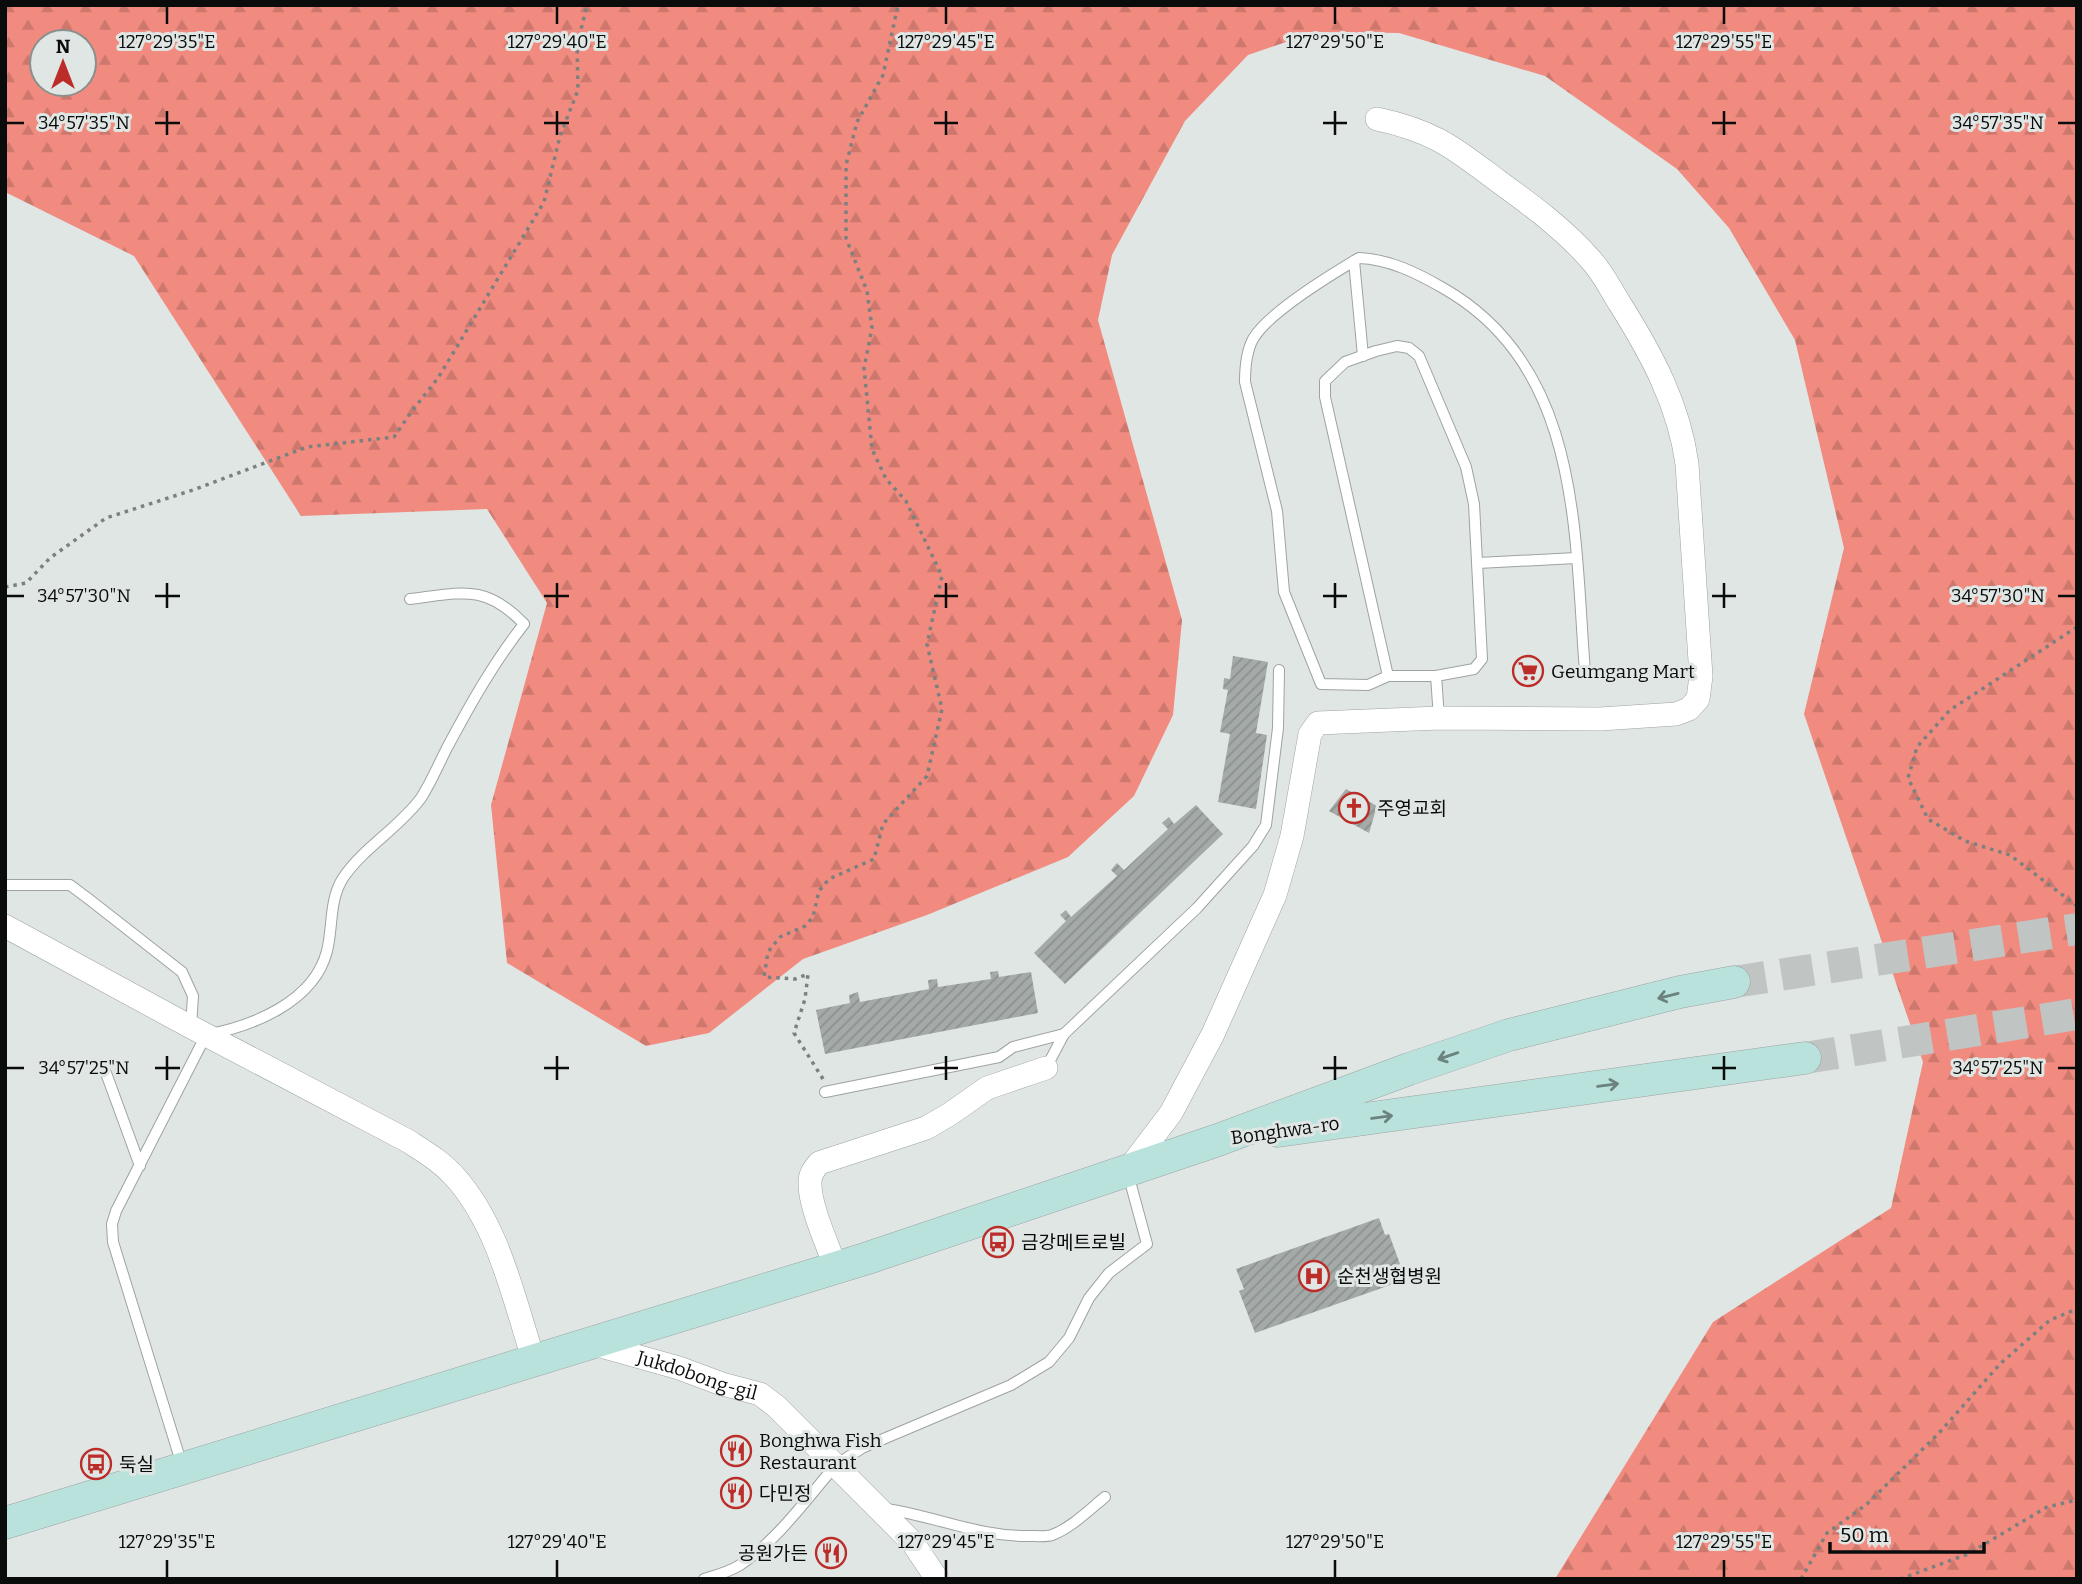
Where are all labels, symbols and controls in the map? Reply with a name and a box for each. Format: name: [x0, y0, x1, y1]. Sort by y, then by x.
north arrow: [28, 28, 98, 98]
text: 127°29'35"E: [119, 31, 216, 53]
text: 127°29'40"E: [507, 31, 607, 53]
text: 127°29'45"E: [897, 31, 995, 53]
text: 127°29'50"E: [1286, 31, 1384, 53]
text: 127°29'55"E: [1676, 31, 1772, 53]
text: N: [56, 35, 71, 58]
text: 34°57'35"N: [38, 112, 130, 134]
text: 34°57'35"N: [1952, 112, 2044, 134]
text: 34°57'30"N: [37, 585, 131, 607]
text: 34°57'30"N: [1951, 585, 2045, 607]
supermarket icon: Geumgang Mart: [1511, 654, 1545, 688]
place label: Geumgang Mart: [1551, 660, 1695, 683]
church icon: 주영교회: [1337, 791, 1371, 825]
place label: 주영교회: [1377, 797, 1447, 820]
one-way arrow: [1657, 990, 1679, 1003]
one-way arrow: [1438, 1051, 1460, 1063]
text: 34°57'25"N: [38, 1057, 130, 1079]
text: 34°57'25"N: [1952, 1057, 2044, 1079]
one-way arrow: [1596, 1079, 1619, 1092]
one-way arrow: [1371, 1110, 1393, 1123]
street label: Bonghwa-ro: [1229, 1111, 1341, 1150]
bus stop icon: 금강메트로빌: [981, 1225, 1015, 1259]
place label: 금강메트로빌: [1021, 1231, 1126, 1254]
hospital icon: 순천생협병원: [1297, 1259, 1331, 1293]
place label: 순천생협병원: [1337, 1265, 1442, 1288]
street label: Jukdobong-gil: [633, 1346, 760, 1405]
place label: Bonghwa Fish Restaurant: [759, 1429, 882, 1474]
restaurant icon: Bonghwa Fish Restaurant: [719, 1434, 753, 1468]
bus stop icon: 둑실: [79, 1447, 113, 1481]
place label: 둑실: [119, 1453, 154, 1476]
restaurant icon: 다민정: [719, 1476, 753, 1510]
place label: 다민정: [759, 1482, 811, 1505]
scale bar: [1830, 1510, 1984, 1554]
text: 50 m: [1840, 1522, 1889, 1548]
text: 127°29'35"E: [119, 1531, 216, 1553]
text: 127°29'40"E: [507, 1531, 607, 1553]
text: 127°29'45"E: [897, 1531, 995, 1553]
text: 127°29'50"E: [1286, 1531, 1384, 1553]
text: 127°29'55"E: [1676, 1531, 1772, 1553]
restaurant icon: 공원가든: [814, 1536, 848, 1570]
place label: 공원가든: [738, 1542, 808, 1565]

